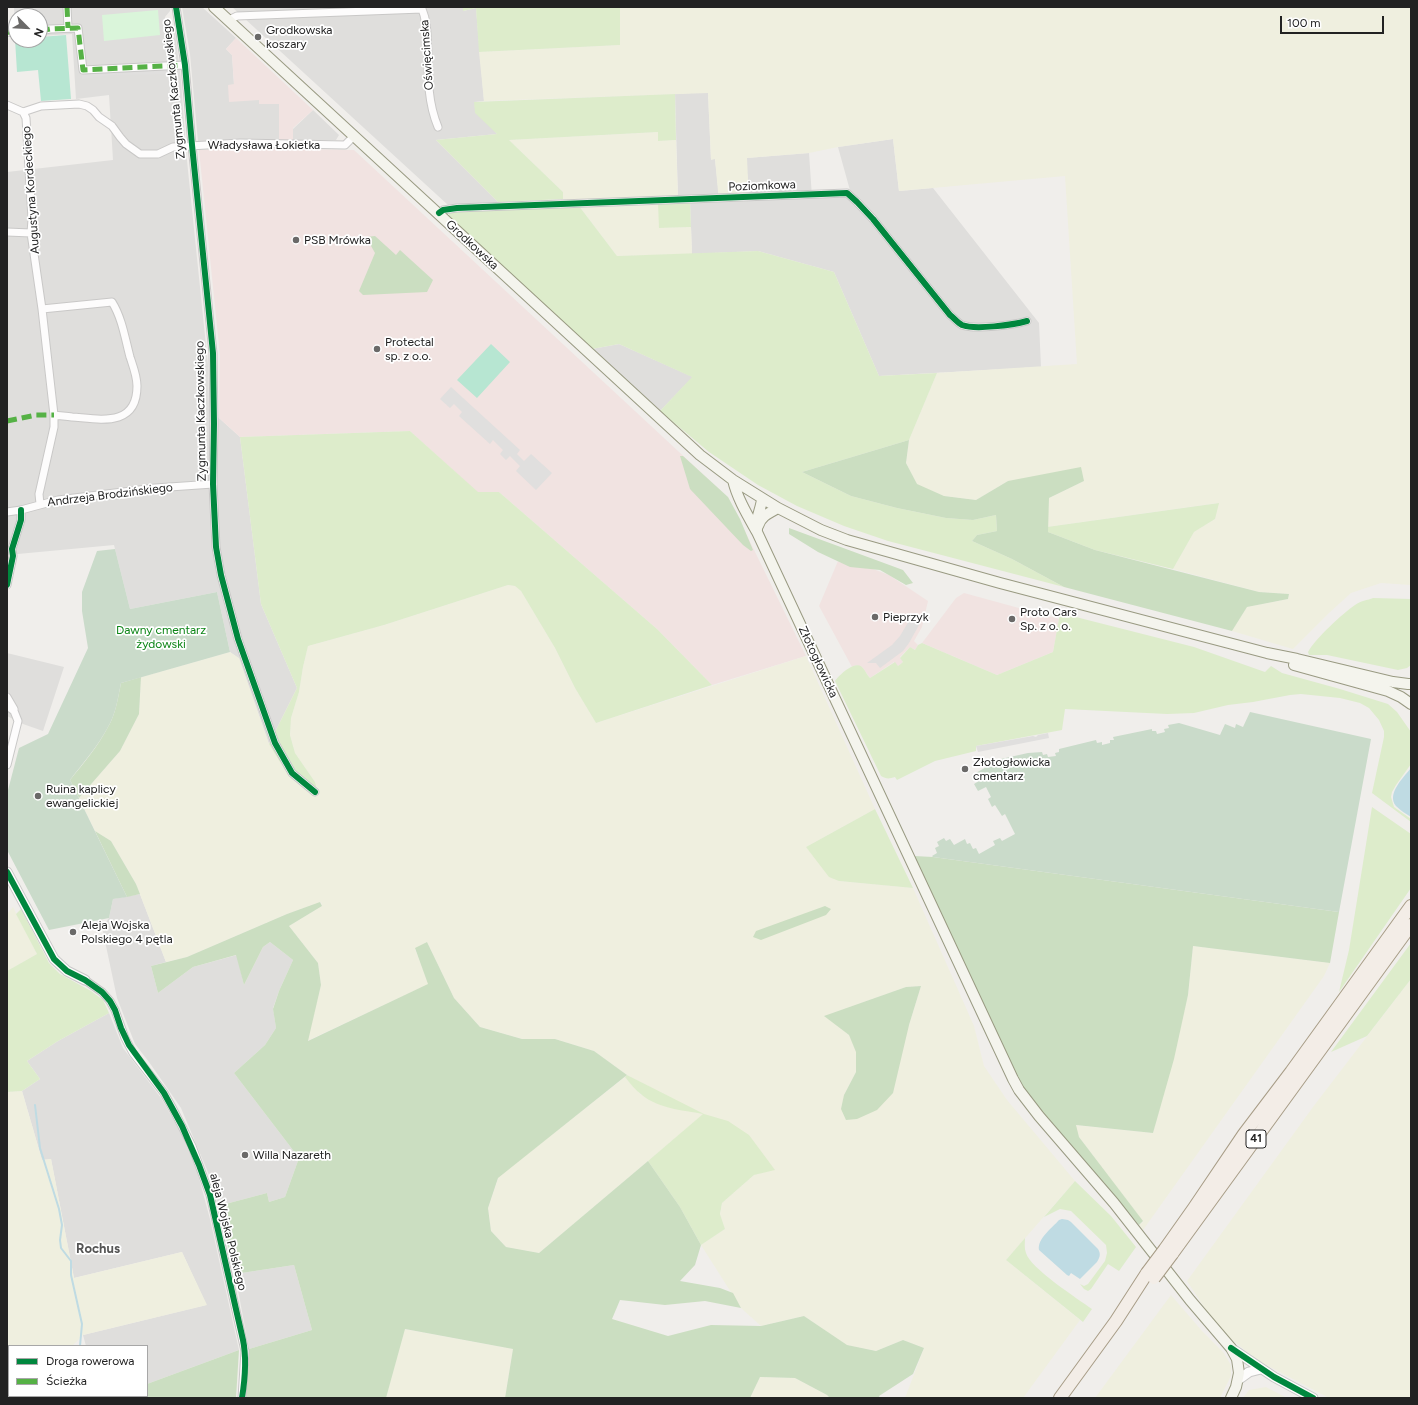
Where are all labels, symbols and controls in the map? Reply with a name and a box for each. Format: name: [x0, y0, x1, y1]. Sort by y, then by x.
north arrow: [8, 8, 48, 48]
scale bar: [1282, 8, 1386, 34]
text: 100 m: [1287, 16, 1321, 30]
street label: Zygmunta Kaczkowskiego: [159, 18, 189, 160]
street label: Oświęcimska: [417, 19, 437, 91]
place label: Grodkowska koszary: [266, 23, 332, 51]
text: N: [31, 26, 46, 39]
marker: Grodkowska koszary: [253, 32, 263, 42]
street label: Augustyna Kordeckiego: [19, 126, 43, 254]
street label: Władysława Łokietka: [208, 138, 320, 152]
street label: Poziomkowa: [728, 178, 796, 194]
street label: Grodkowska: [443, 217, 501, 273]
place label: PSB Mrówka: [304, 233, 371, 247]
marker: PSB Mrówka: [291, 235, 301, 245]
place label: Protectal sp. z o.o.: [385, 335, 434, 363]
street label: Zygmunta Kaczkowskiego: [193, 341, 209, 481]
marker: Protectal sp. z o.o.: [372, 344, 382, 354]
street label: Andrzeja Brodzińskiego: [47, 480, 173, 510]
place label: Proto Cars Sp. z o. o.: [1020, 605, 1077, 633]
place label: Pieprzyk: [883, 610, 928, 624]
marker: Pieprzyk: [870, 612, 880, 622]
marker: Proto Cars Sp. z o. o.: [1007, 614, 1017, 624]
park label: Dawny cmentarz żydowski: [116, 623, 206, 651]
street label: Złotogłowicka: [795, 624, 841, 700]
place label: Złotogłowicka cmentarz: [973, 755, 1050, 783]
marker: Złotogłowicka cmentarz: [960, 764, 970, 774]
place label: Ruina kaplicy ewangelickiej: [46, 782, 118, 810]
marker: Ruina kaplicy ewangelickiej: [33, 791, 43, 801]
place label: Aleja Wojska Polskiego 4 pętla: [81, 918, 173, 946]
marker: Aleja Wojska Polskiego 4 pętla: [68, 927, 78, 937]
road number: 41: [1246, 1130, 1266, 1148]
place label: Willa Nazareth: [253, 1148, 331, 1162]
marker: Willa Nazareth: [240, 1150, 250, 1160]
street label: aleja Wojska Polskiego: [206, 1172, 250, 1292]
district label: Rochus: [76, 1241, 120, 1257]
legend: [8, 1345, 148, 1397]
text: Droga rowerowa: [46, 1354, 134, 1368]
text: Ścieżka: [46, 1374, 87, 1388]

